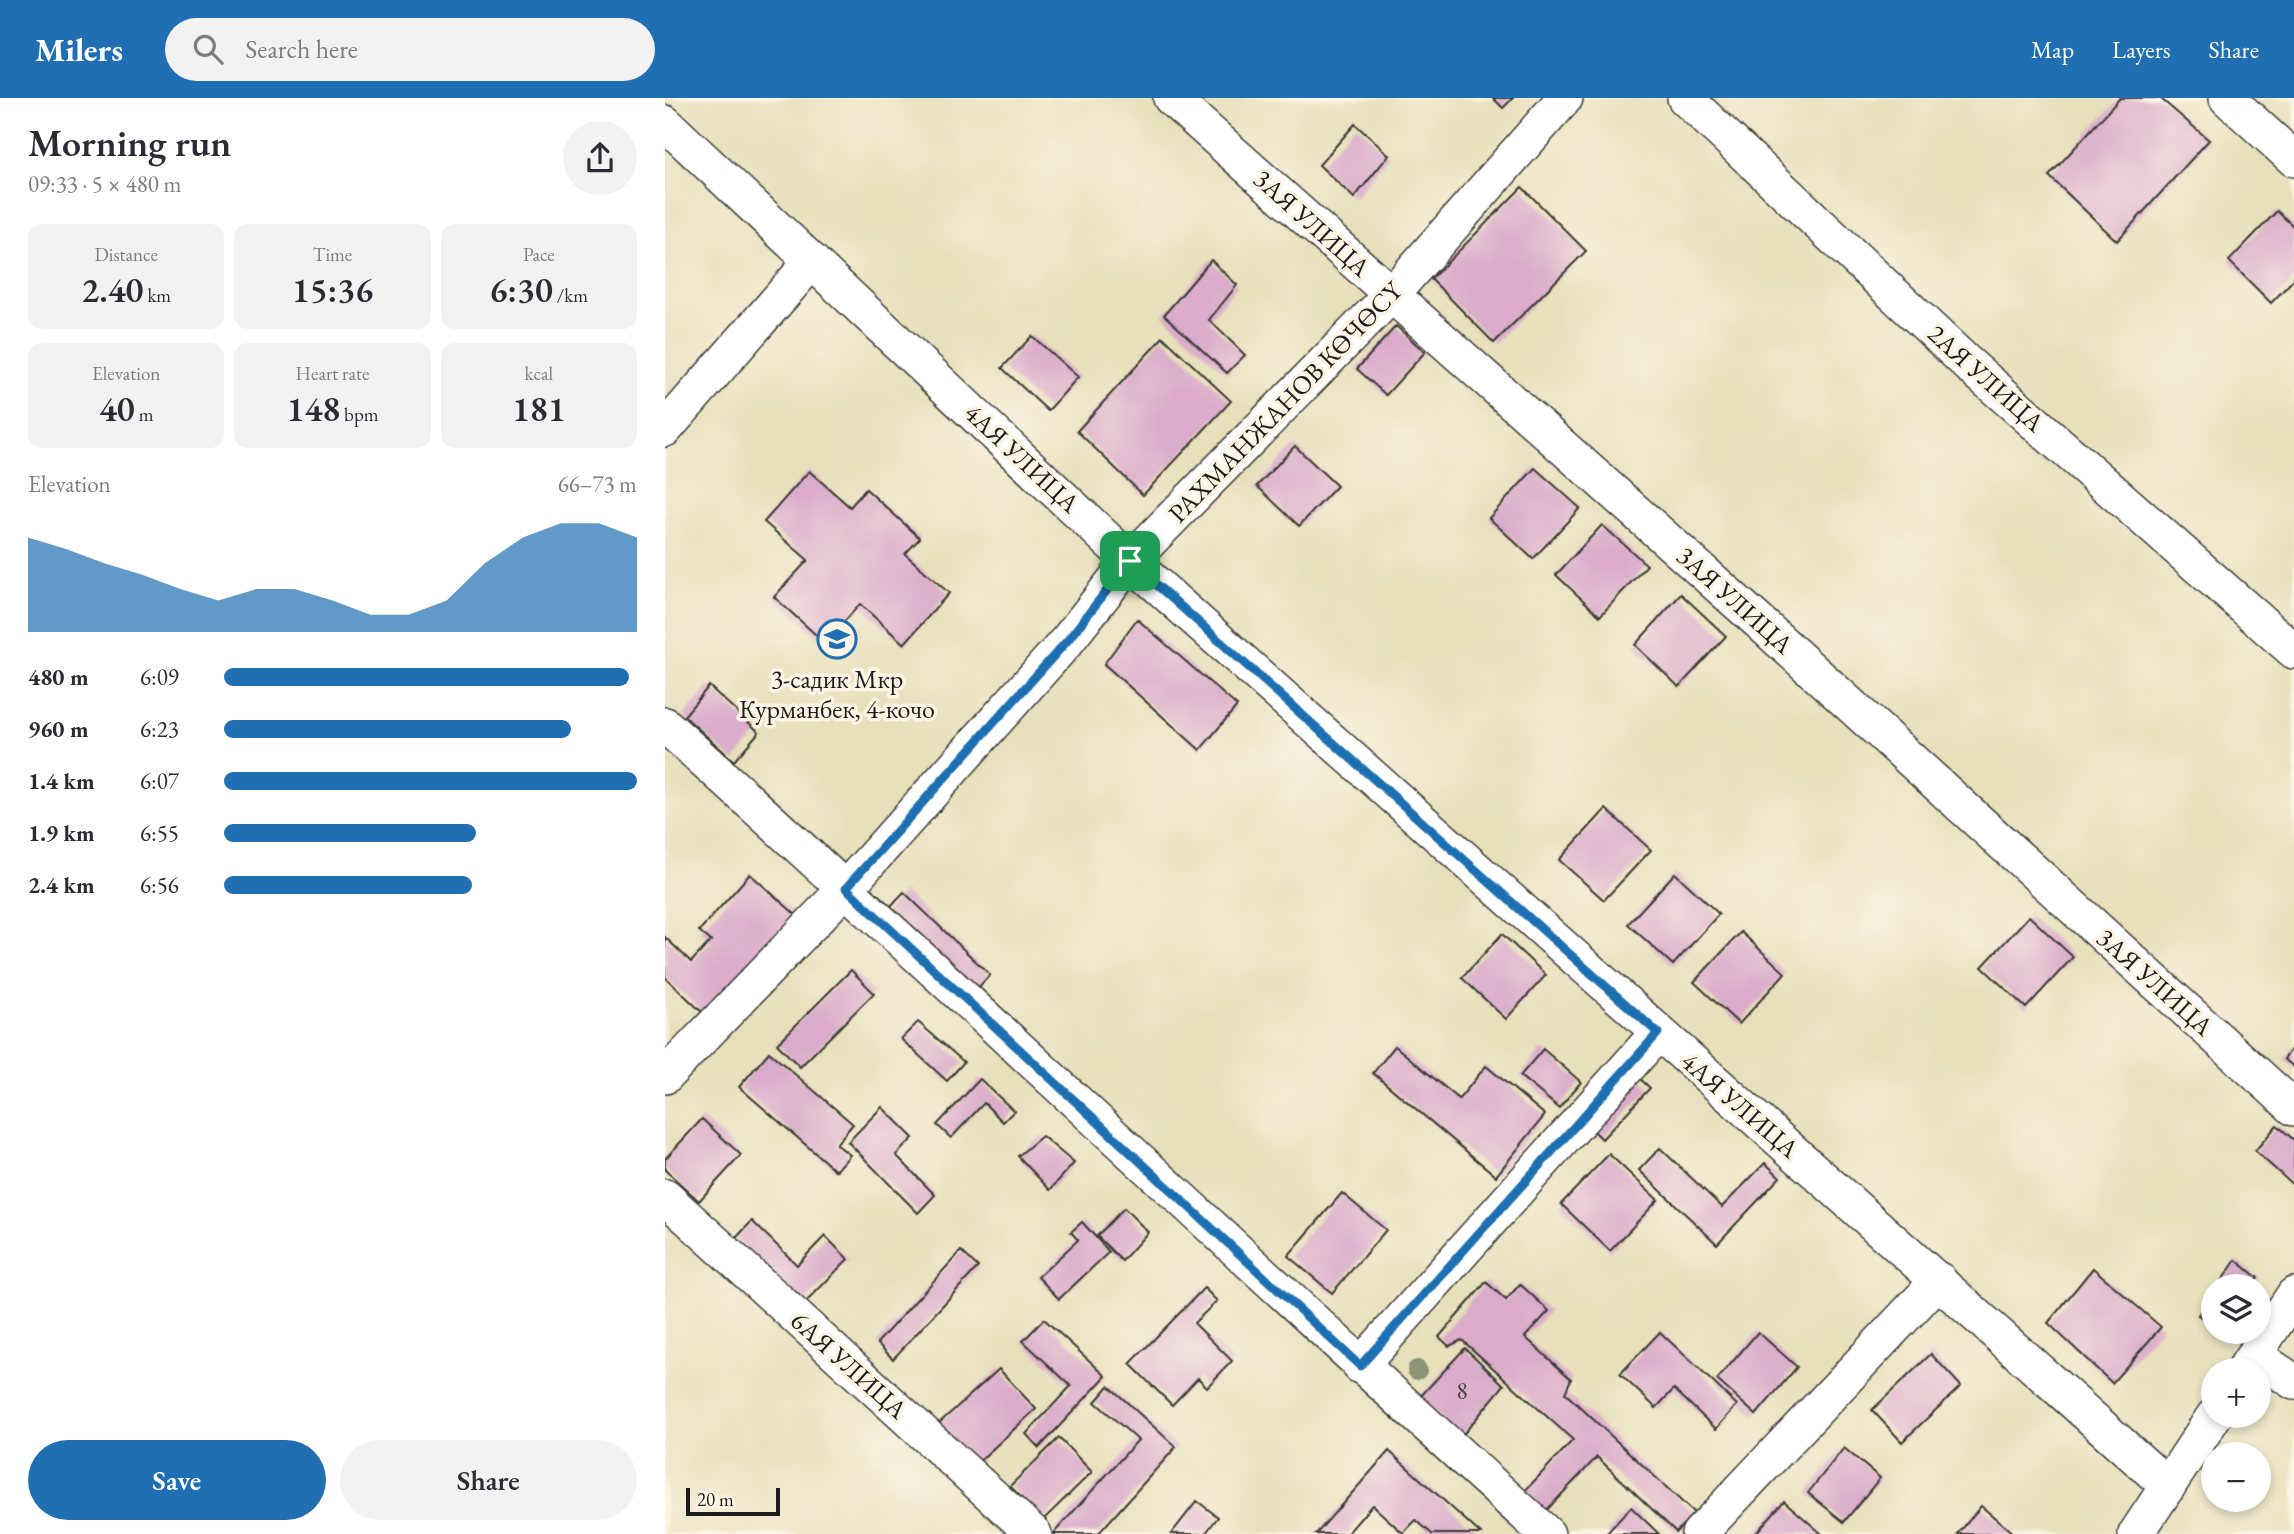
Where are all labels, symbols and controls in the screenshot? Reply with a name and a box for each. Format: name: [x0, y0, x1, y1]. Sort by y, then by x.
search box: [165, 18, 655, 81]
text: Milers: [35, 28, 123, 71]
icon: search: [189, 30, 227, 68]
text: Search here: [245, 32, 358, 66]
text: Map: [2031, 34, 2074, 65]
text: Layers: [2112, 34, 2171, 65]
text: Share: [2209, 34, 2259, 65]
text: Morning run: [28, 118, 231, 167]
button: share: [563, 121, 637, 195]
street label: 3АЯ УЛИЦА: [1247, 162, 1378, 285]
text: 09:33 · 5 × 480 m: [28, 169, 181, 199]
text: Distance: [94, 242, 158, 267]
text: Time: [313, 242, 352, 267]
text: Pace: [523, 242, 555, 267]
text: 2.40: [81, 267, 144, 312]
text: 15:36: [292, 267, 373, 312]
text: 6:30: [490, 267, 553, 312]
street label: РАХМАНЖАНОВ КӨЧӨСҮ: [1161, 273, 1411, 530]
text: km: [144, 283, 171, 308]
text: /km: [553, 283, 588, 308]
street label: 2АЯ УЛИЦА: [1921, 317, 2052, 440]
text: Elevation: [92, 361, 160, 386]
text: Heart rate: [296, 361, 369, 386]
text: kcal: [525, 361, 553, 386]
text: 40: [99, 386, 135, 431]
text: 148: [286, 386, 340, 431]
text: 181: [512, 386, 566, 431]
street label: 4АЯ УЛИЦА: [957, 396, 1088, 521]
text: m: [135, 402, 153, 427]
text: bpm: [340, 402, 379, 427]
text: Elevation: [28, 469, 111, 499]
text: 66–73 m: [558, 469, 637, 499]
pin: [1100, 531, 1160, 591]
street label: 3АЯ УЛИЦА: [1670, 539, 1801, 662]
icon: arrive: [1111, 542, 1149, 580]
school or university icon: 3-садик Мкр Курманбек, 4-кочо: [816, 618, 858, 660]
text: 480 m: [28, 662, 89, 692]
text: 6:09: [140, 662, 179, 692]
place label: 3-садик Мкр Курманбек, 4-кочо: [739, 662, 935, 726]
text: 960 m: [28, 714, 89, 744]
text: 6:23: [140, 714, 179, 744]
text: 1.4 km: [28, 766, 95, 796]
text: 6:07: [140, 766, 179, 796]
text: 1.9 km: [28, 818, 95, 848]
text: 6:55: [140, 818, 179, 848]
text: 2.4 km: [28, 870, 95, 900]
text: 6:56: [140, 870, 179, 900]
street label: 3АЯ УЛИЦА: [2090, 921, 2221, 1044]
street label: 4АЯ УЛИЦА: [1674, 1044, 1807, 1166]
map controls: [2201, 1274, 2271, 1512]
button: layers: [2201, 1274, 2271, 1344]
street label: 6АЯ УЛИЦА: [784, 1304, 915, 1427]
button: +: [2201, 1358, 2271, 1428]
house number: 8: [1456, 1376, 1468, 1406]
button: Save: [28, 1440, 326, 1520]
button: Share: [340, 1440, 637, 1520]
button: −: [2201, 1442, 2271, 1512]
scale bar: [686, 1485, 781, 1517]
text: 20 m: [697, 1487, 734, 1512]

